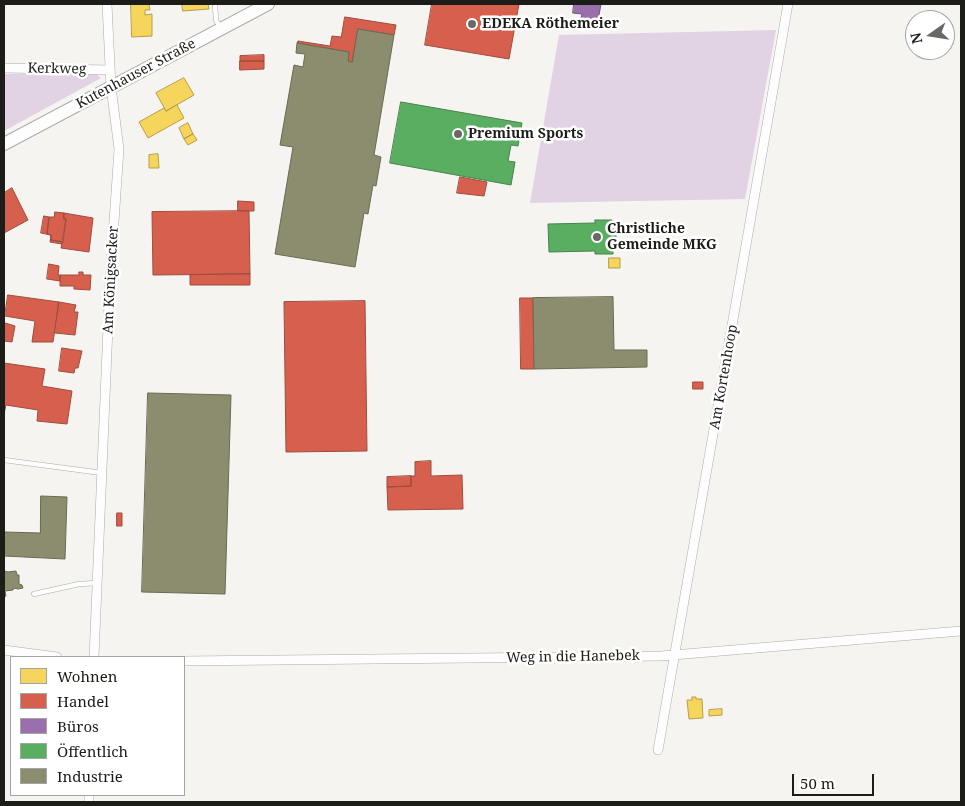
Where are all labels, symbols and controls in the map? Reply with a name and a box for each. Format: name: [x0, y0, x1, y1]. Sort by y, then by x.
north arrow: [905, 10, 955, 60]
place label: EDEKA Röthemeier: [482, 16, 619, 32]
marker: EDEKA Röthemeier: [466, 18, 478, 30]
text: N: [905, 31, 926, 46]
street label: Kutenhauser Straße: [73, 35, 199, 113]
street label: Kerkweg: [27, 60, 87, 78]
place label: Premium Sports: [468, 126, 583, 142]
marker: Premium Sports: [452, 128, 464, 140]
place label: Christliche Gemeinde MKG: [607, 221, 717, 253]
street label: Am Königsacker: [100, 225, 122, 335]
marker: Christliche Gemeinde MKG: [591, 231, 603, 243]
street label: Am Kortenhoop: [707, 323, 741, 431]
street label: Weg in die Hanebek: [506, 647, 640, 667]
legend: [10, 656, 185, 796]
text: Wohnen: [57, 666, 117, 686]
text: Handel: [57, 691, 109, 711]
text: Büros: [57, 716, 99, 736]
text: Öffentlich: [57, 741, 128, 761]
scale bar: [795, 764, 878, 796]
text: Industrie: [57, 766, 123, 786]
text: 50 m: [800, 773, 835, 793]

